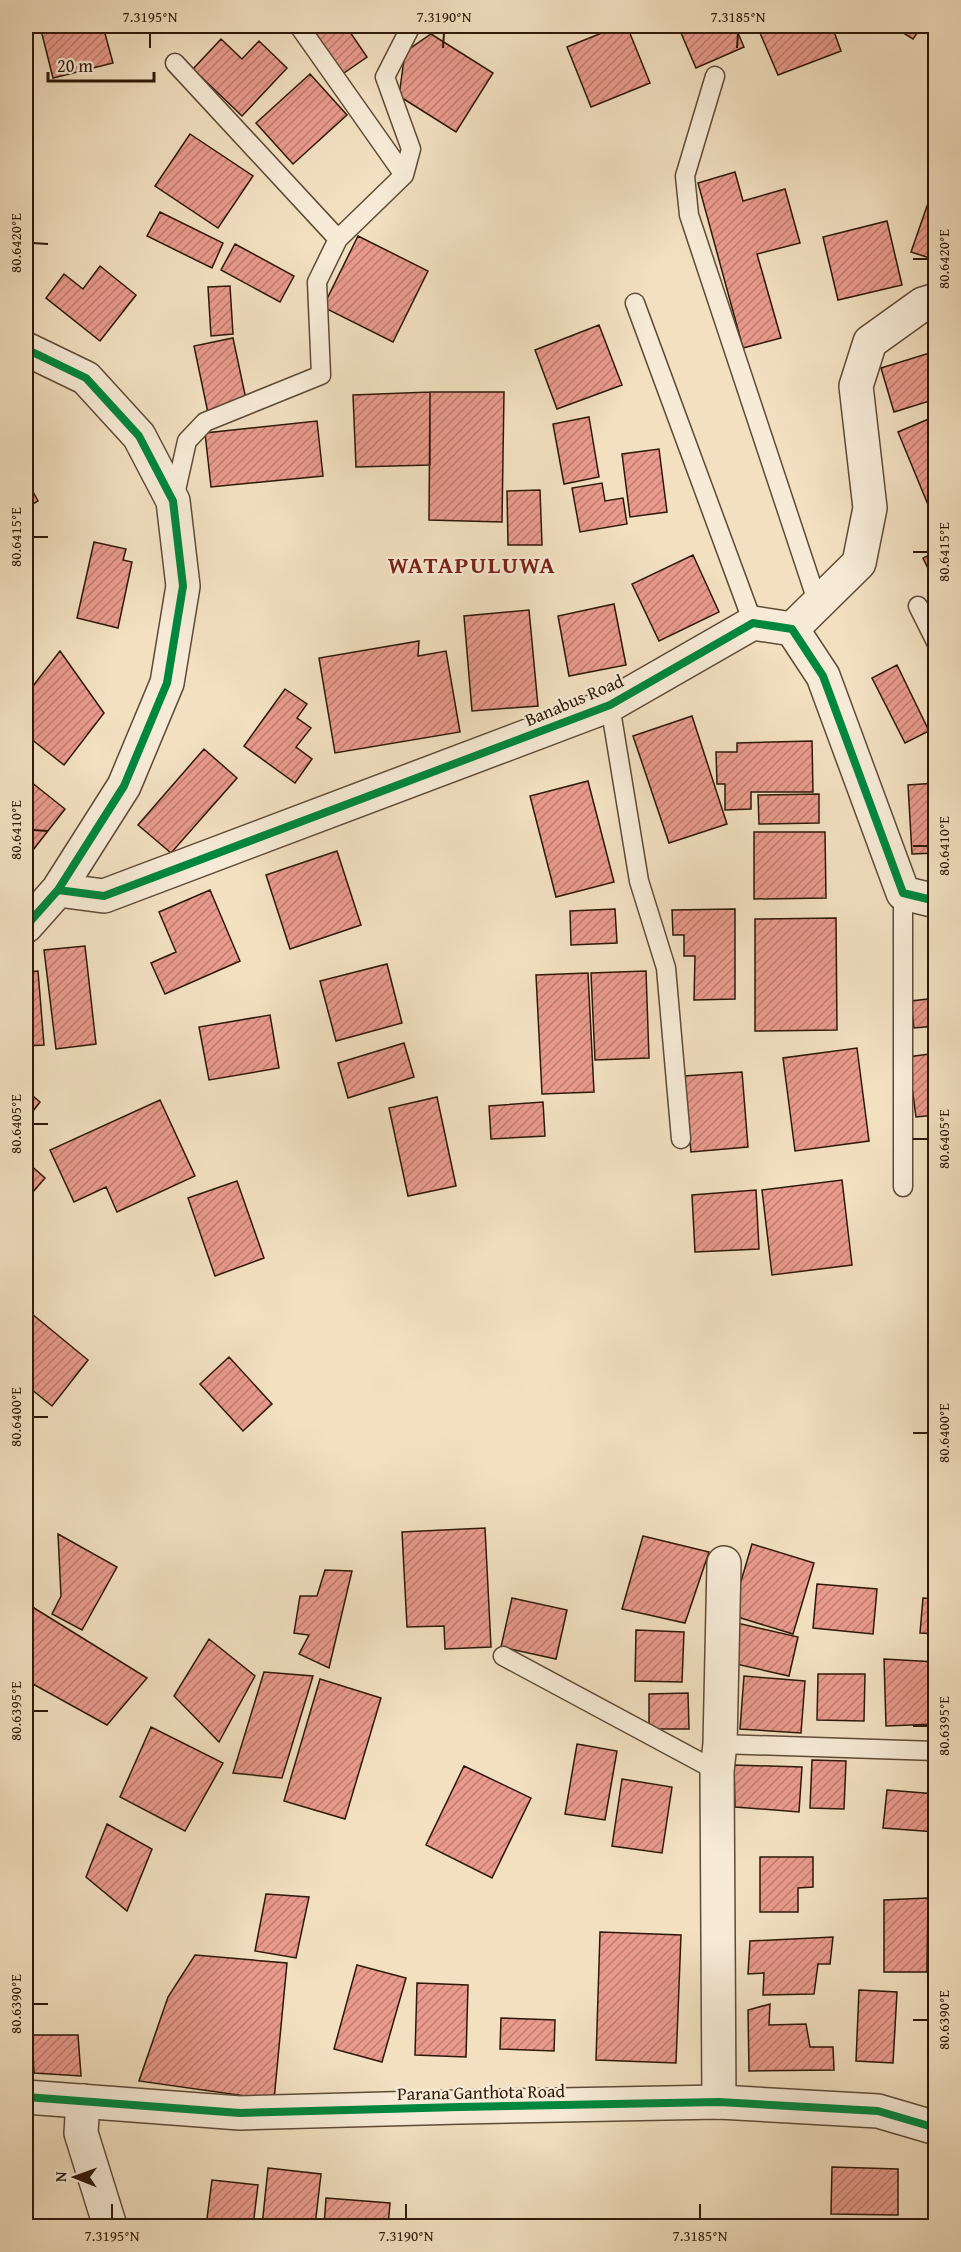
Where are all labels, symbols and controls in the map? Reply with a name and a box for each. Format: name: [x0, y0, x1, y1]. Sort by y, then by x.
text: 7.3195°N: [123, 6, 178, 27]
text: 7.3190°N: [417, 6, 472, 27]
text: 7.3185°N: [711, 6, 766, 27]
scale bar: [48, 45, 154, 83]
text: 20 m: [57, 52, 93, 79]
text: 80.6420°E: [5, 213, 26, 273]
text: 80.6420°E: [933, 229, 954, 289]
text: 80.6415°E: [5, 507, 26, 567]
text: 80.6415°E: [933, 522, 954, 582]
district label: WATAPULUWA: [388, 547, 556, 582]
street label: Banabus Road: [520, 667, 628, 733]
text: 80.6410°E: [5, 800, 26, 860]
text: 80.6410°E: [933, 816, 954, 876]
text: 80.6405°E: [5, 1094, 26, 1154]
text: 80.6405°E: [933, 1109, 954, 1169]
text: 80.6400°E: [5, 1387, 26, 1447]
text: 80.6400°E: [933, 1403, 954, 1463]
text: 80.6395°E: [5, 1681, 26, 1741]
text: 80.6395°E: [933, 1696, 954, 1756]
text: 80.6390°E: [5, 1974, 26, 2034]
text: 80.6390°E: [933, 1990, 954, 2050]
street label: Parana Ganthota Road: [397, 2077, 566, 2107]
north arrow: [45, 2147, 105, 2207]
text: N: [48, 2171, 72, 2182]
text: 7.3195°N: [85, 2225, 140, 2246]
text: 7.3190°N: [379, 2225, 434, 2246]
text: 7.3185°N: [673, 2225, 728, 2246]

